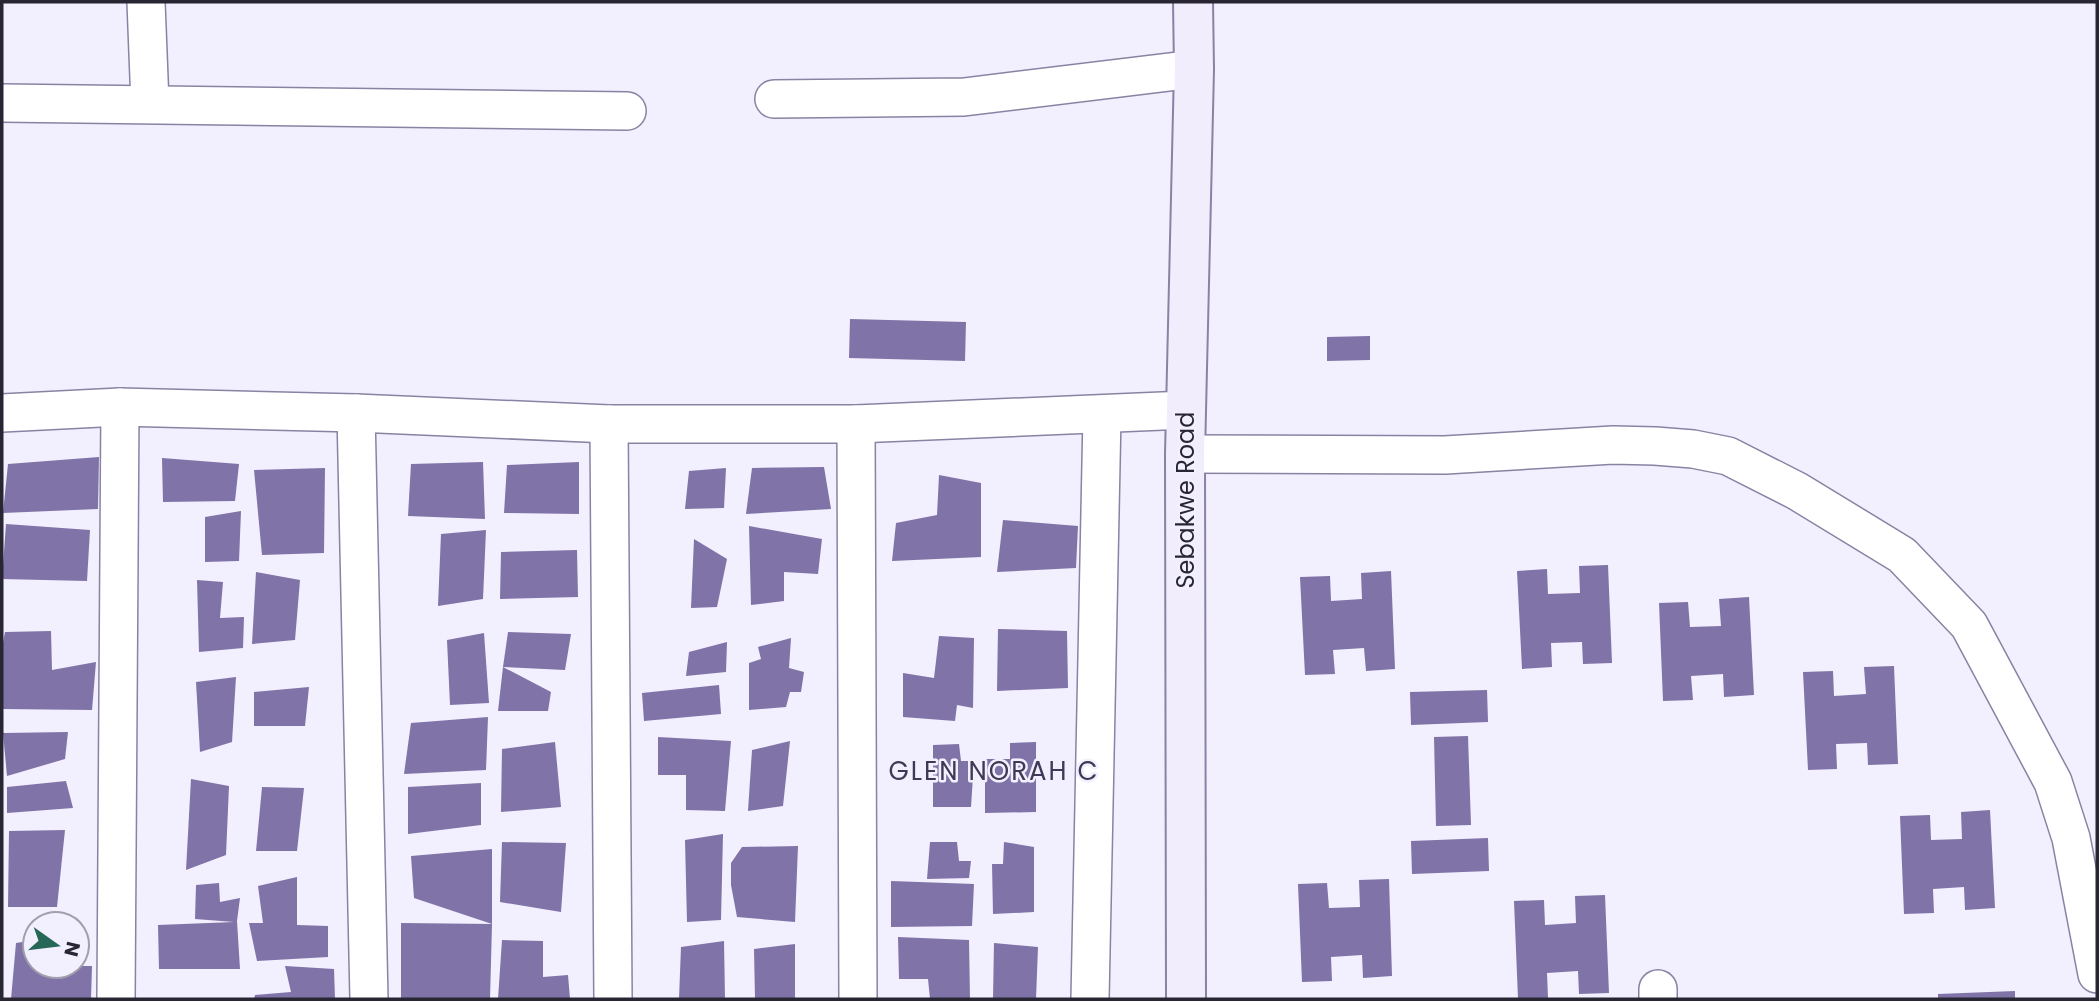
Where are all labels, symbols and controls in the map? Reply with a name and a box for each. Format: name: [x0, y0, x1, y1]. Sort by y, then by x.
street label: Sebakwe Road: [1169, 411, 1202, 589]
district label: GLEN NORAH C: [888, 753, 1100, 789]
north arrow: [21, 910, 91, 980]
text: N: [57, 939, 87, 959]

